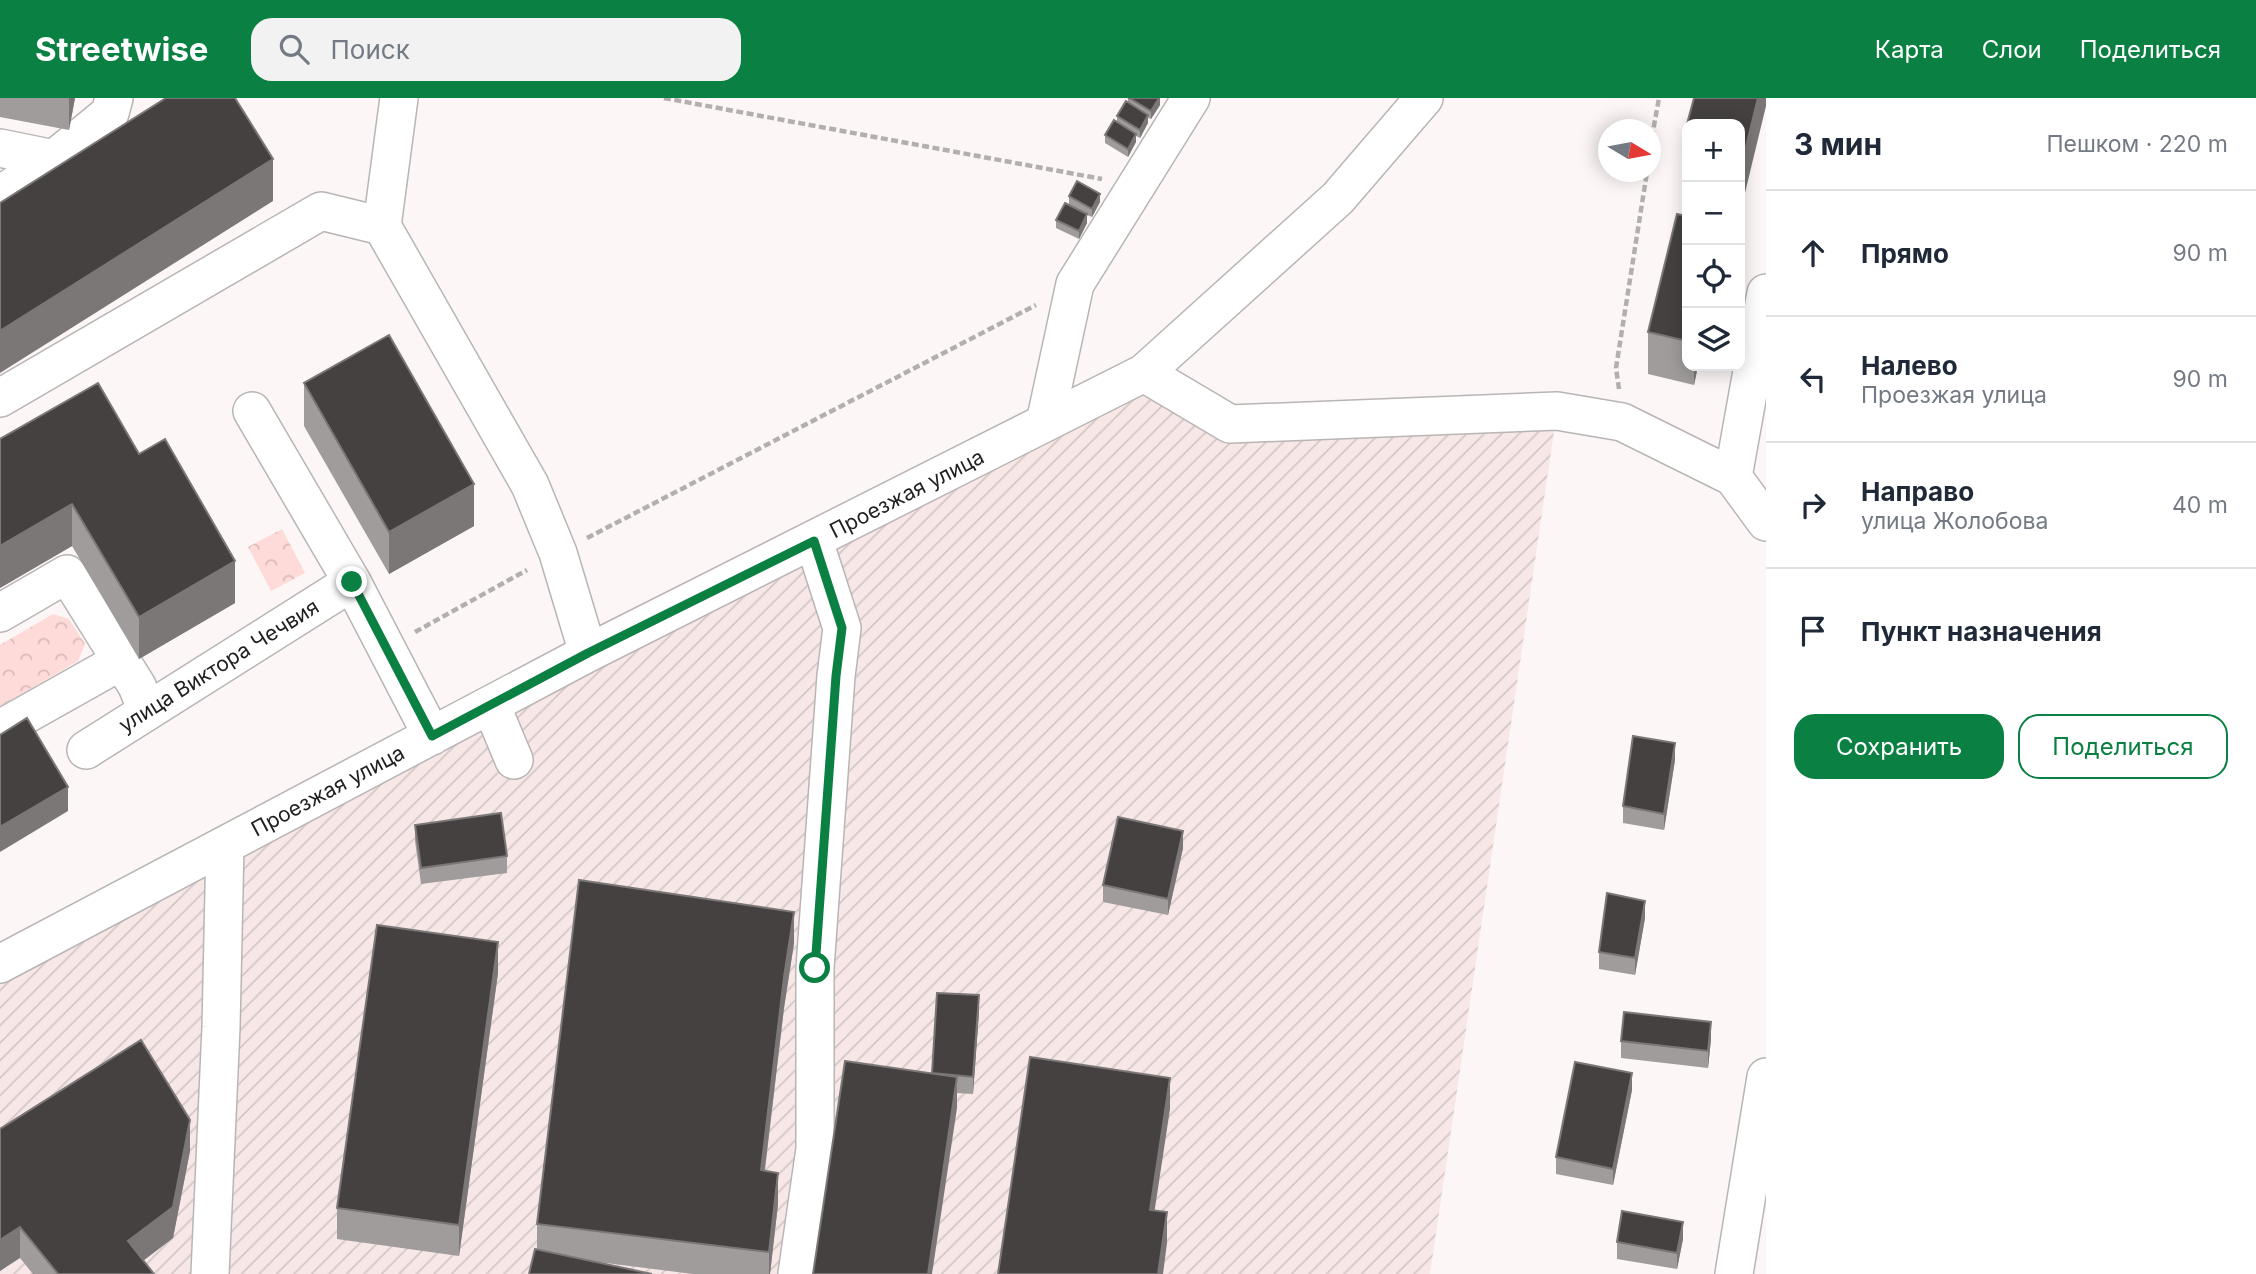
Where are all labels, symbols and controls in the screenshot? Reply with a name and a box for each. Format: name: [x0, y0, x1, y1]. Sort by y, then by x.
search box: [251, 18, 741, 81]
text: Streetwise: [35, 29, 209, 69]
icon: search: [275, 30, 313, 68]
text: Поиск: [331, 34, 410, 65]
text: Карта: [1875, 35, 1944, 64]
text: Слои: [1982, 35, 2042, 64]
text: Поделиться: [2080, 35, 2221, 64]
north arrow: [1598, 119, 1661, 182]
map controls: [1682, 119, 1745, 371]
button: +: [1682, 119, 1745, 182]
text: 3 мин: [1794, 126, 1882, 162]
text: Пешком · 220 m: [2046, 130, 2228, 158]
button: −: [1682, 182, 1745, 245]
icon: ahead: [1794, 234, 1832, 272]
text: Прямо: [1861, 238, 1949, 269]
text: 90 m: [2173, 239, 2228, 267]
button: locate: [1682, 245, 1745, 308]
button: layers: [1682, 308, 1745, 371]
text: Налево: [1861, 350, 1958, 381]
icon: left: [1794, 360, 1832, 398]
text: 90 m: [2173, 365, 2228, 393]
text: Проезжая улица: [1861, 381, 2047, 409]
street label: Проезжая улица: [825, 444, 988, 543]
text: Направо: [1861, 476, 1974, 507]
icon: right: [1794, 486, 1832, 524]
text: 40 m: [2172, 491, 2228, 519]
text: улица Жолобова: [1861, 507, 2048, 535]
route end: [336, 566, 367, 597]
street label: улица Виктора Чечвия: [114, 594, 323, 737]
icon: arrive: [1794, 612, 1832, 650]
text: Пункт назначения: [1861, 616, 2102, 647]
button: Сохранить: [1794, 714, 2004, 779]
button: Поделиться: [2018, 714, 2228, 779]
street label: Проезжая улица: [247, 740, 409, 841]
route start: [799, 952, 830, 983]

